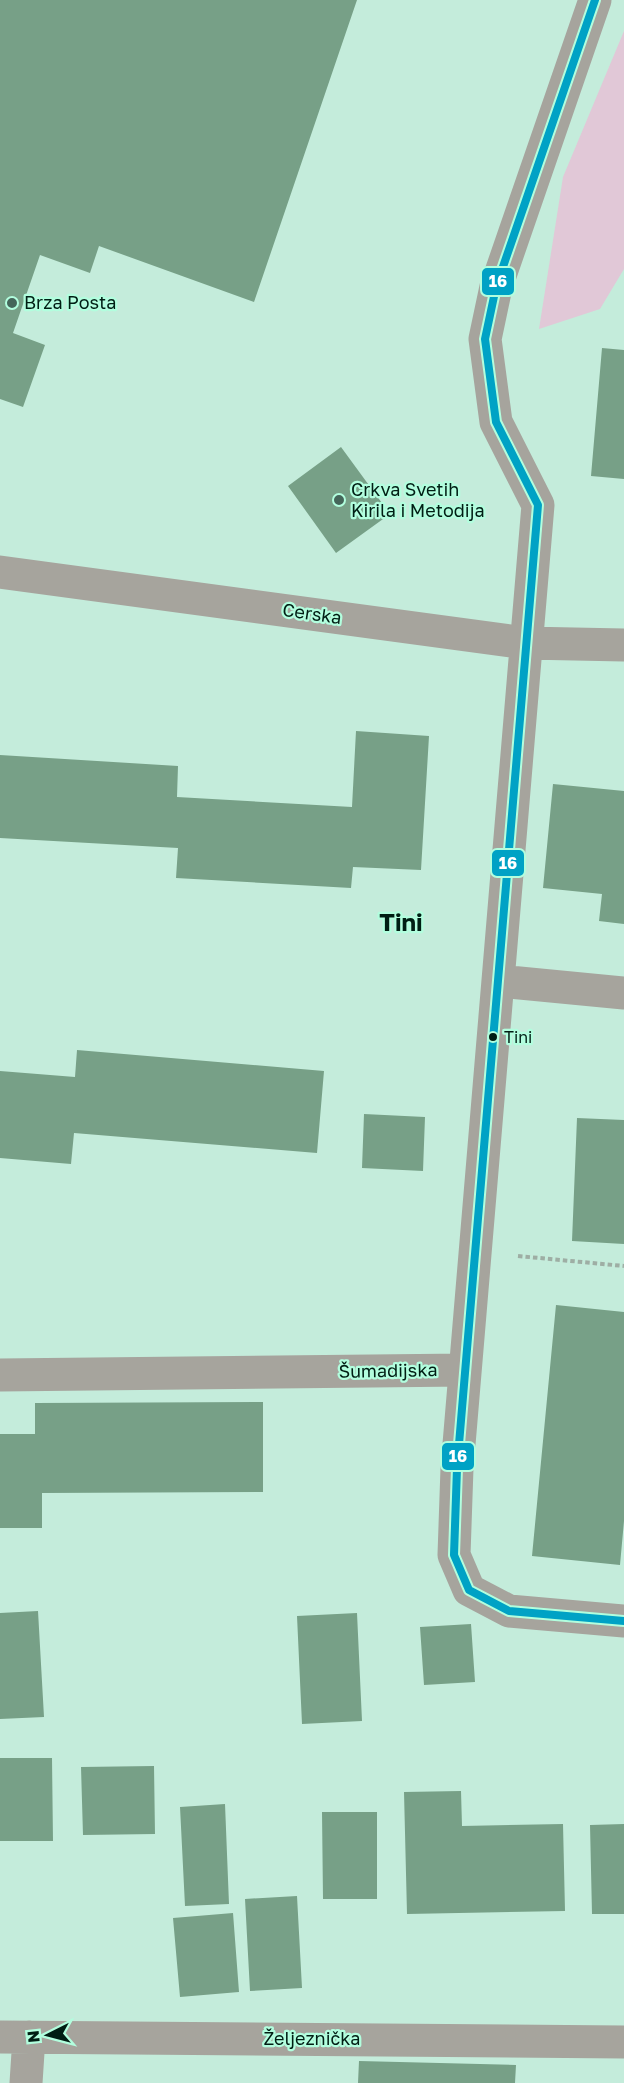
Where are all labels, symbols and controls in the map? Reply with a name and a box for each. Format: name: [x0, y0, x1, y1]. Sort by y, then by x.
line badge: 16: [481, 267, 515, 296]
text: 16: [489, 271, 507, 291]
place label: Brza Posta: [24, 291, 116, 313]
marker: Brza Posta: [5, 296, 19, 310]
place label: Crkva Svetih Kirila i Metodija: [351, 478, 485, 521]
marker: Crkva Svetih Kirila i Metodija: [332, 493, 346, 507]
street label: Cerska: [281, 598, 343, 628]
line badge: 16: [491, 849, 525, 877]
text: 16: [499, 853, 517, 873]
district label: Tini: [379, 907, 423, 936]
place label: Tini: [504, 1027, 532, 1047]
marker: Tini: [487, 1031, 499, 1043]
street label: Šumadijska: [338, 1358, 438, 1382]
line badge: 16: [441, 1442, 475, 1471]
text: 16: [449, 1446, 467, 1466]
north arrow: [18, 2005, 78, 2065]
street label: Željeznička: [264, 2027, 360, 2049]
text: N: [23, 2029, 44, 2044]

